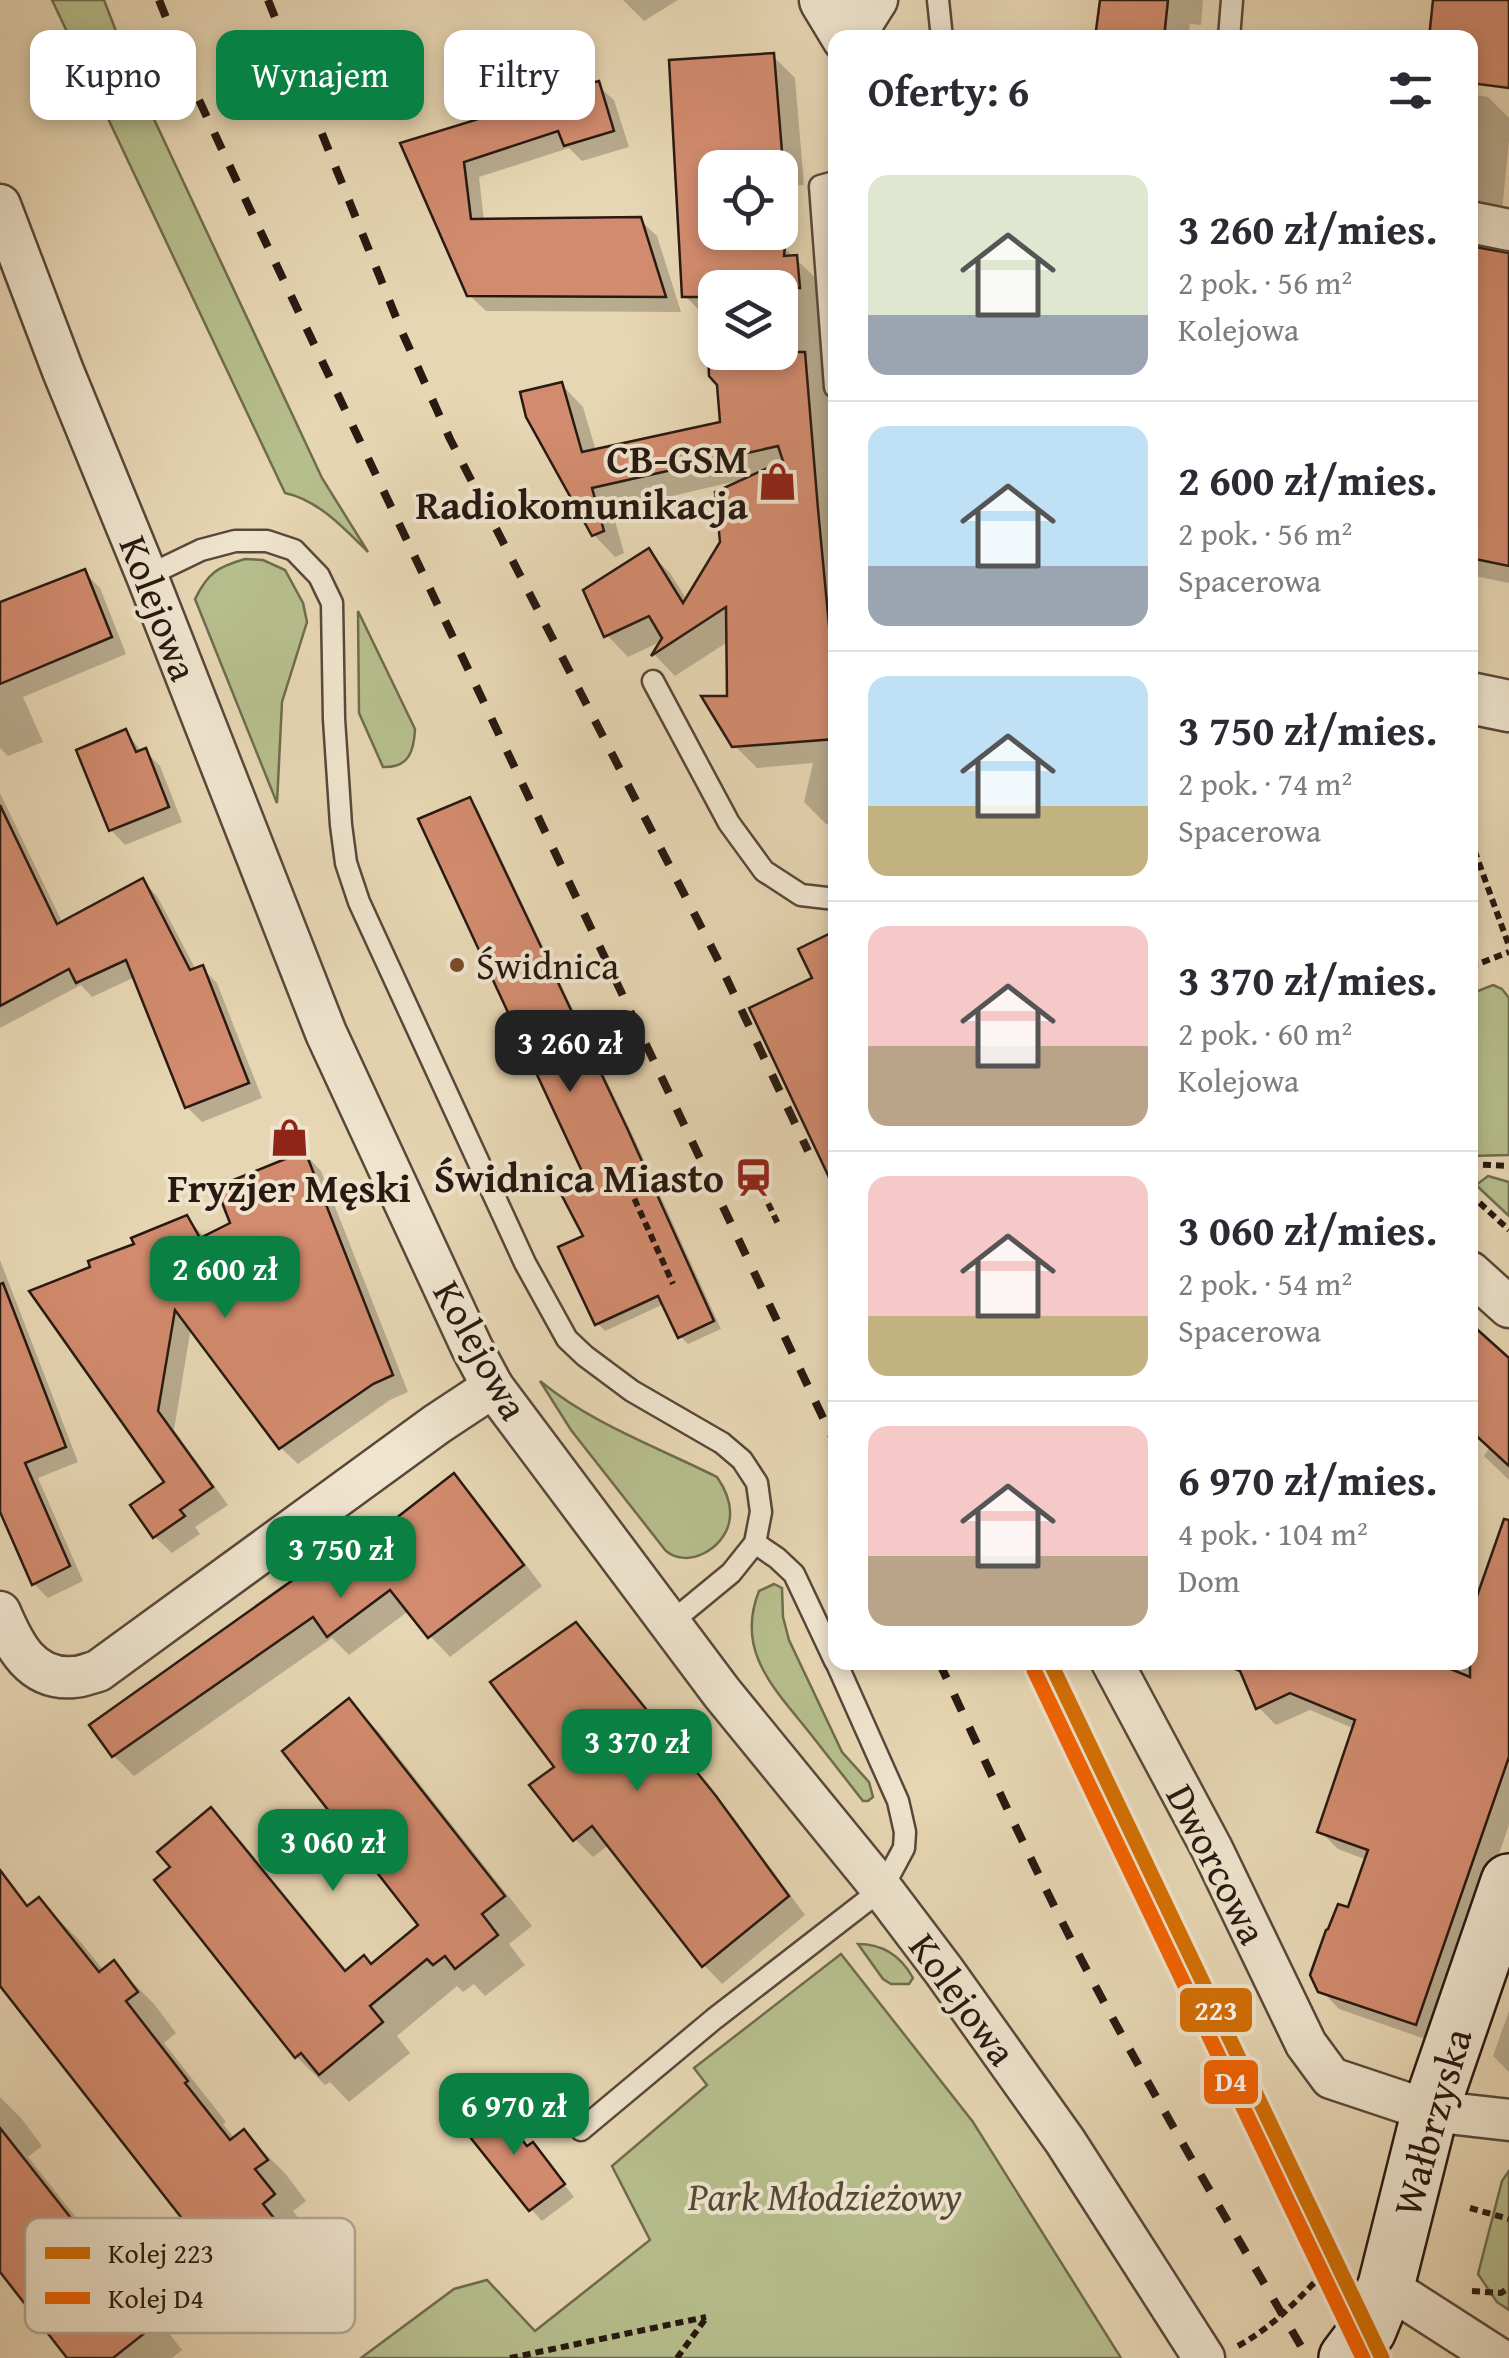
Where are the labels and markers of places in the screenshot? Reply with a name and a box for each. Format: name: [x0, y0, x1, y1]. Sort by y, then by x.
place label: CB-GSM Radiokomunikacja: [415, 429, 748, 534]
shop icon: CB-GSM Radiokomunikacja: [757, 461, 799, 503]
place label: Świdnica: [476, 937, 619, 993]
marker: Świdnica: [447, 955, 467, 975]
pin: 3 260 zł: [467, 1010, 673, 1095]
shop icon: Fryzjer Męski: [268, 1117, 310, 1159]
place label: Świdnica Miasto: [434, 1148, 724, 1207]
station icon: Świdnica Miasto: [733, 1157, 775, 1199]
place label: Fryzjer Męski: [167, 1158, 411, 1217]
pin: 2 600 zł: [122, 1236, 328, 1321]
pin: 3 750 zł: [238, 1516, 444, 1601]
pin: 3 370 zł: [534, 1709, 740, 1794]
pin: 3 060 zł: [230, 1809, 436, 1894]
pin: 6 970 zł: [411, 2073, 617, 2158]

